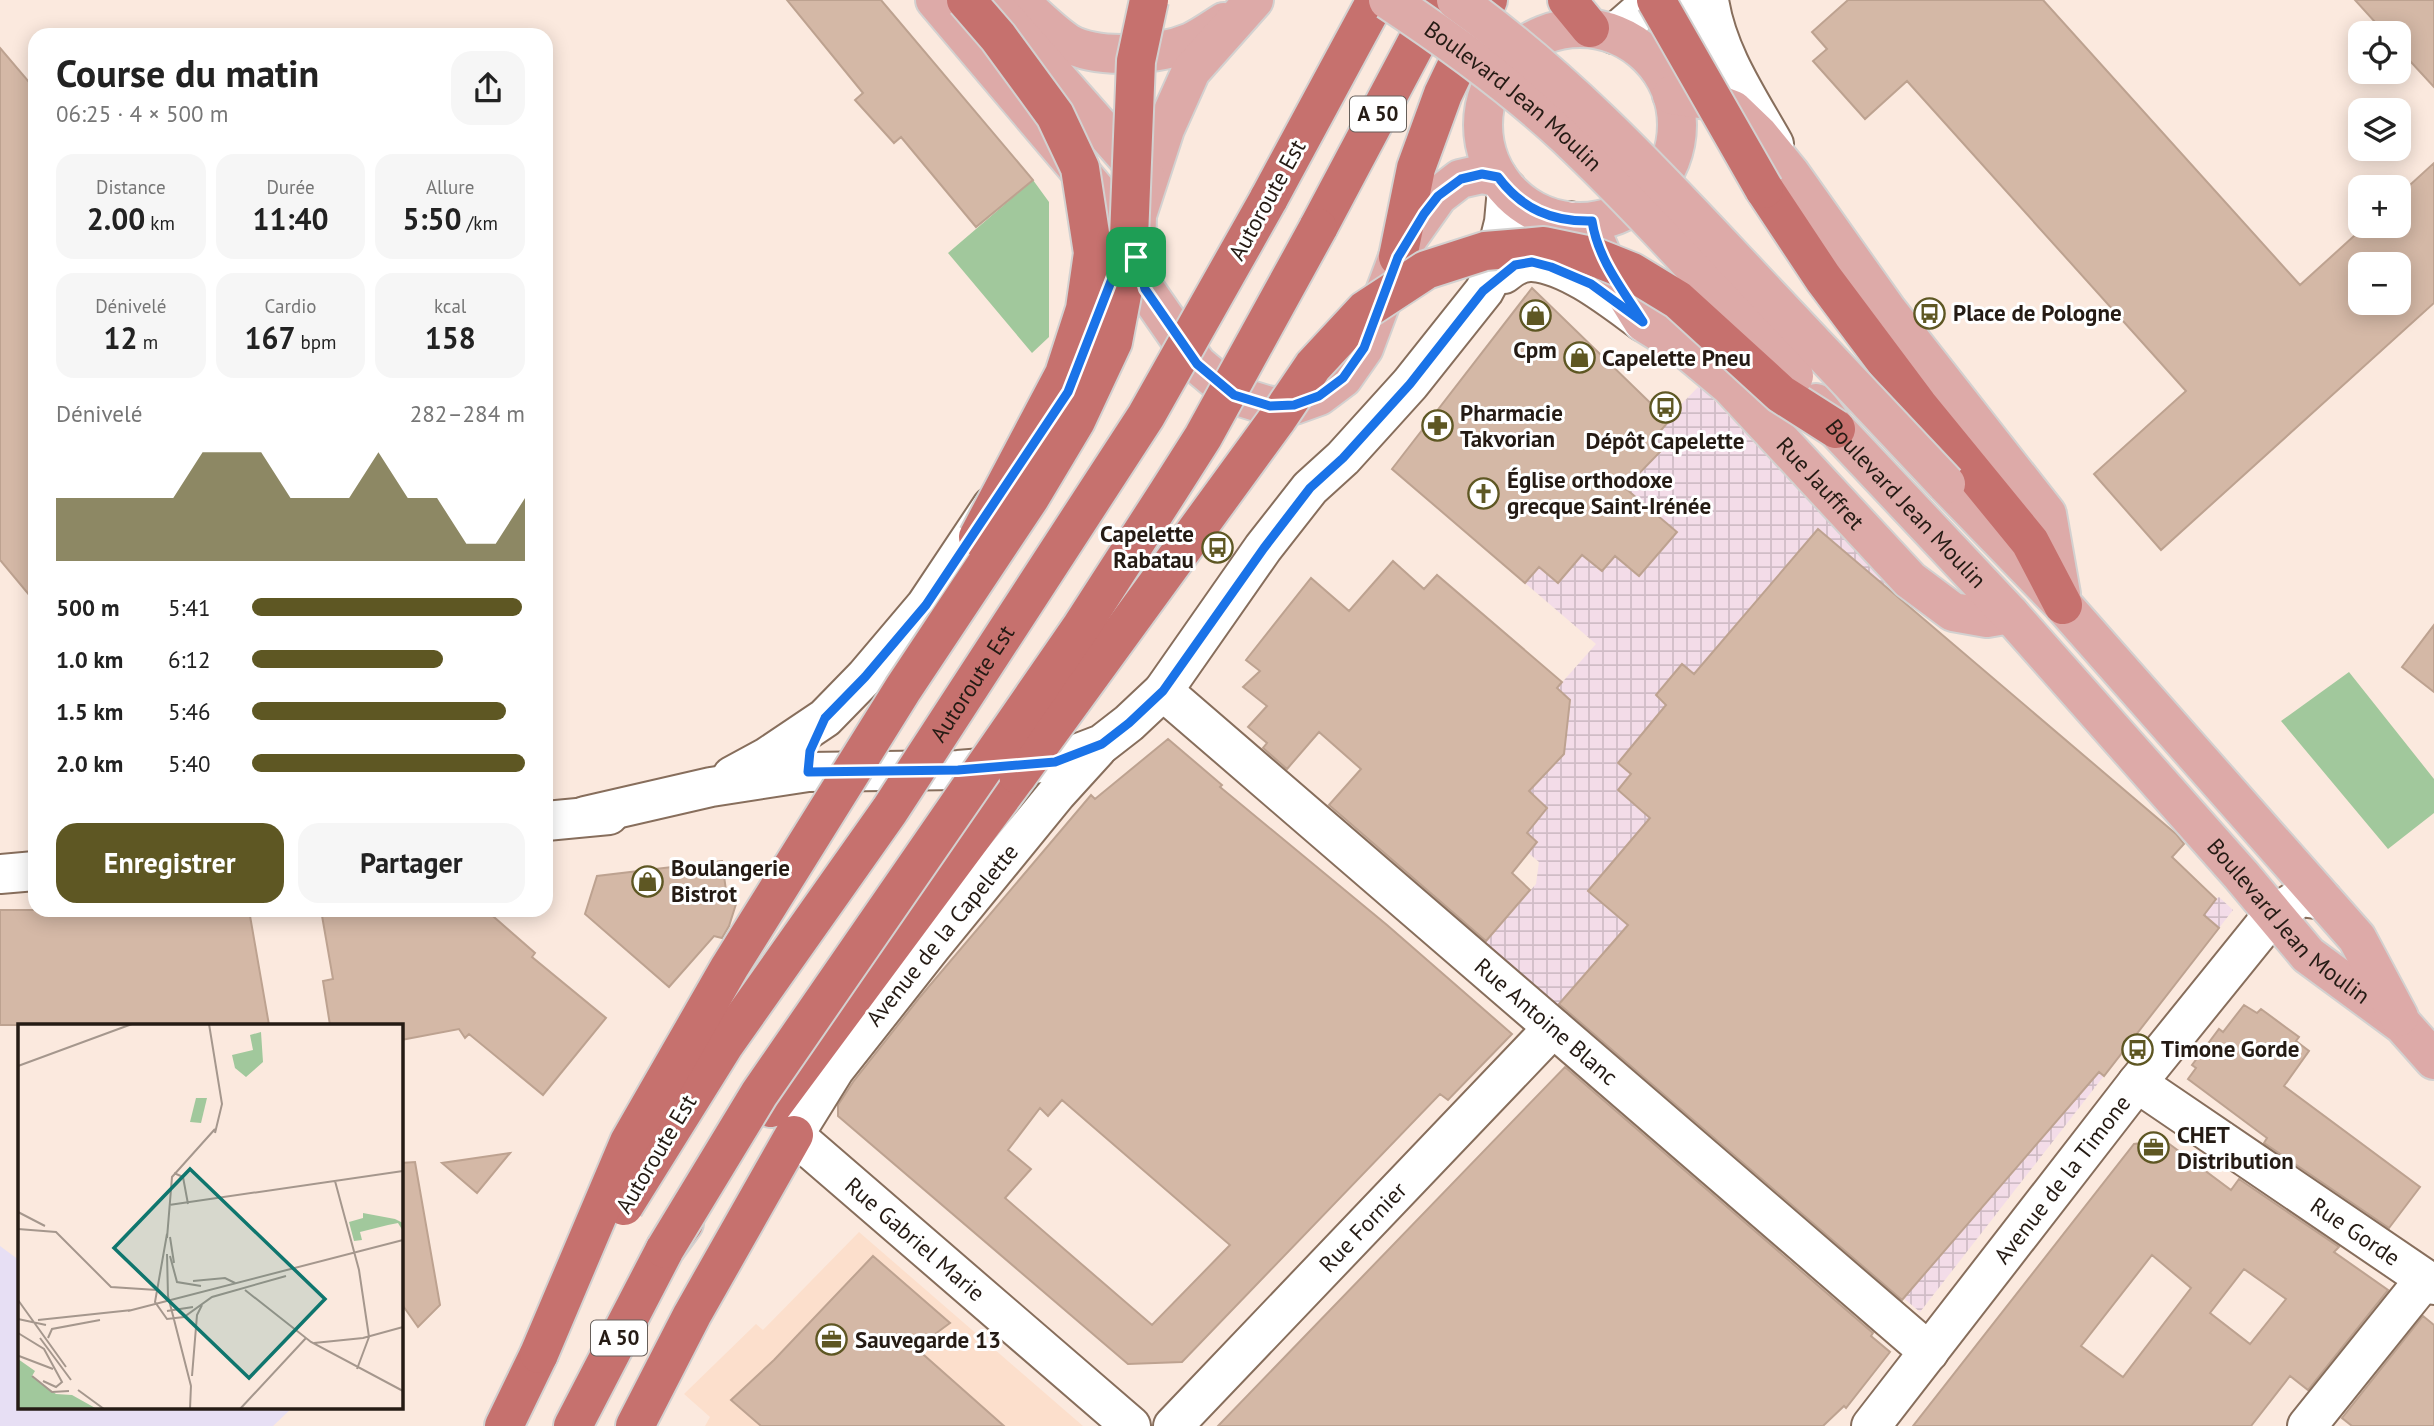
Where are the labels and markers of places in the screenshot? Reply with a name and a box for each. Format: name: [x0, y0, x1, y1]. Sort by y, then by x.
pin: [1106, 227, 1166, 287]
bus stop icon: Place de Pologne: [1913, 296, 1947, 330]
place label: Place de Pologne: [1953, 298, 2122, 327]
shop icon: Cpm: [1518, 299, 1552, 333]
place label: Cpm: [1513, 335, 1557, 364]
shop icon: Capelette Pneu: [1562, 341, 1596, 375]
place label: Capelette Pneu: [1602, 343, 1751, 372]
bus stop icon: Dépôt Capelette: [1648, 390, 1682, 424]
place label: Pharmacie Takvorian: [1460, 398, 1563, 453]
pharmacy icon: Pharmacie Takvorian: [1420, 409, 1454, 443]
place label: Dépôt Capelette: [1586, 426, 1744, 455]
place label: Église orthodoxe grecque Saint-Irénée: [1507, 465, 1711, 520]
church icon: Église orthodoxe grecque Saint-Irénée: [1467, 476, 1501, 510]
place label: Capelette Rabatau: [1100, 519, 1194, 574]
bus stop icon: Capelette Rabatau: [1200, 530, 1234, 564]
place label: Boulangerie Bistrot: [671, 853, 790, 908]
shop icon: Boulangerie Bistrot: [631, 864, 665, 898]
bus stop icon: Timone Gorde: [2121, 1032, 2155, 1066]
place label: Timone Gorde: [2161, 1034, 2299, 1063]
place label: CHET Distribution: [2177, 1120, 2294, 1175]
office icon: CHET Distribution: [2137, 1131, 2171, 1165]
office icon: Sauvegarde 13: [815, 1323, 849, 1357]
place label: Sauvegarde 13: [855, 1325, 1001, 1354]

